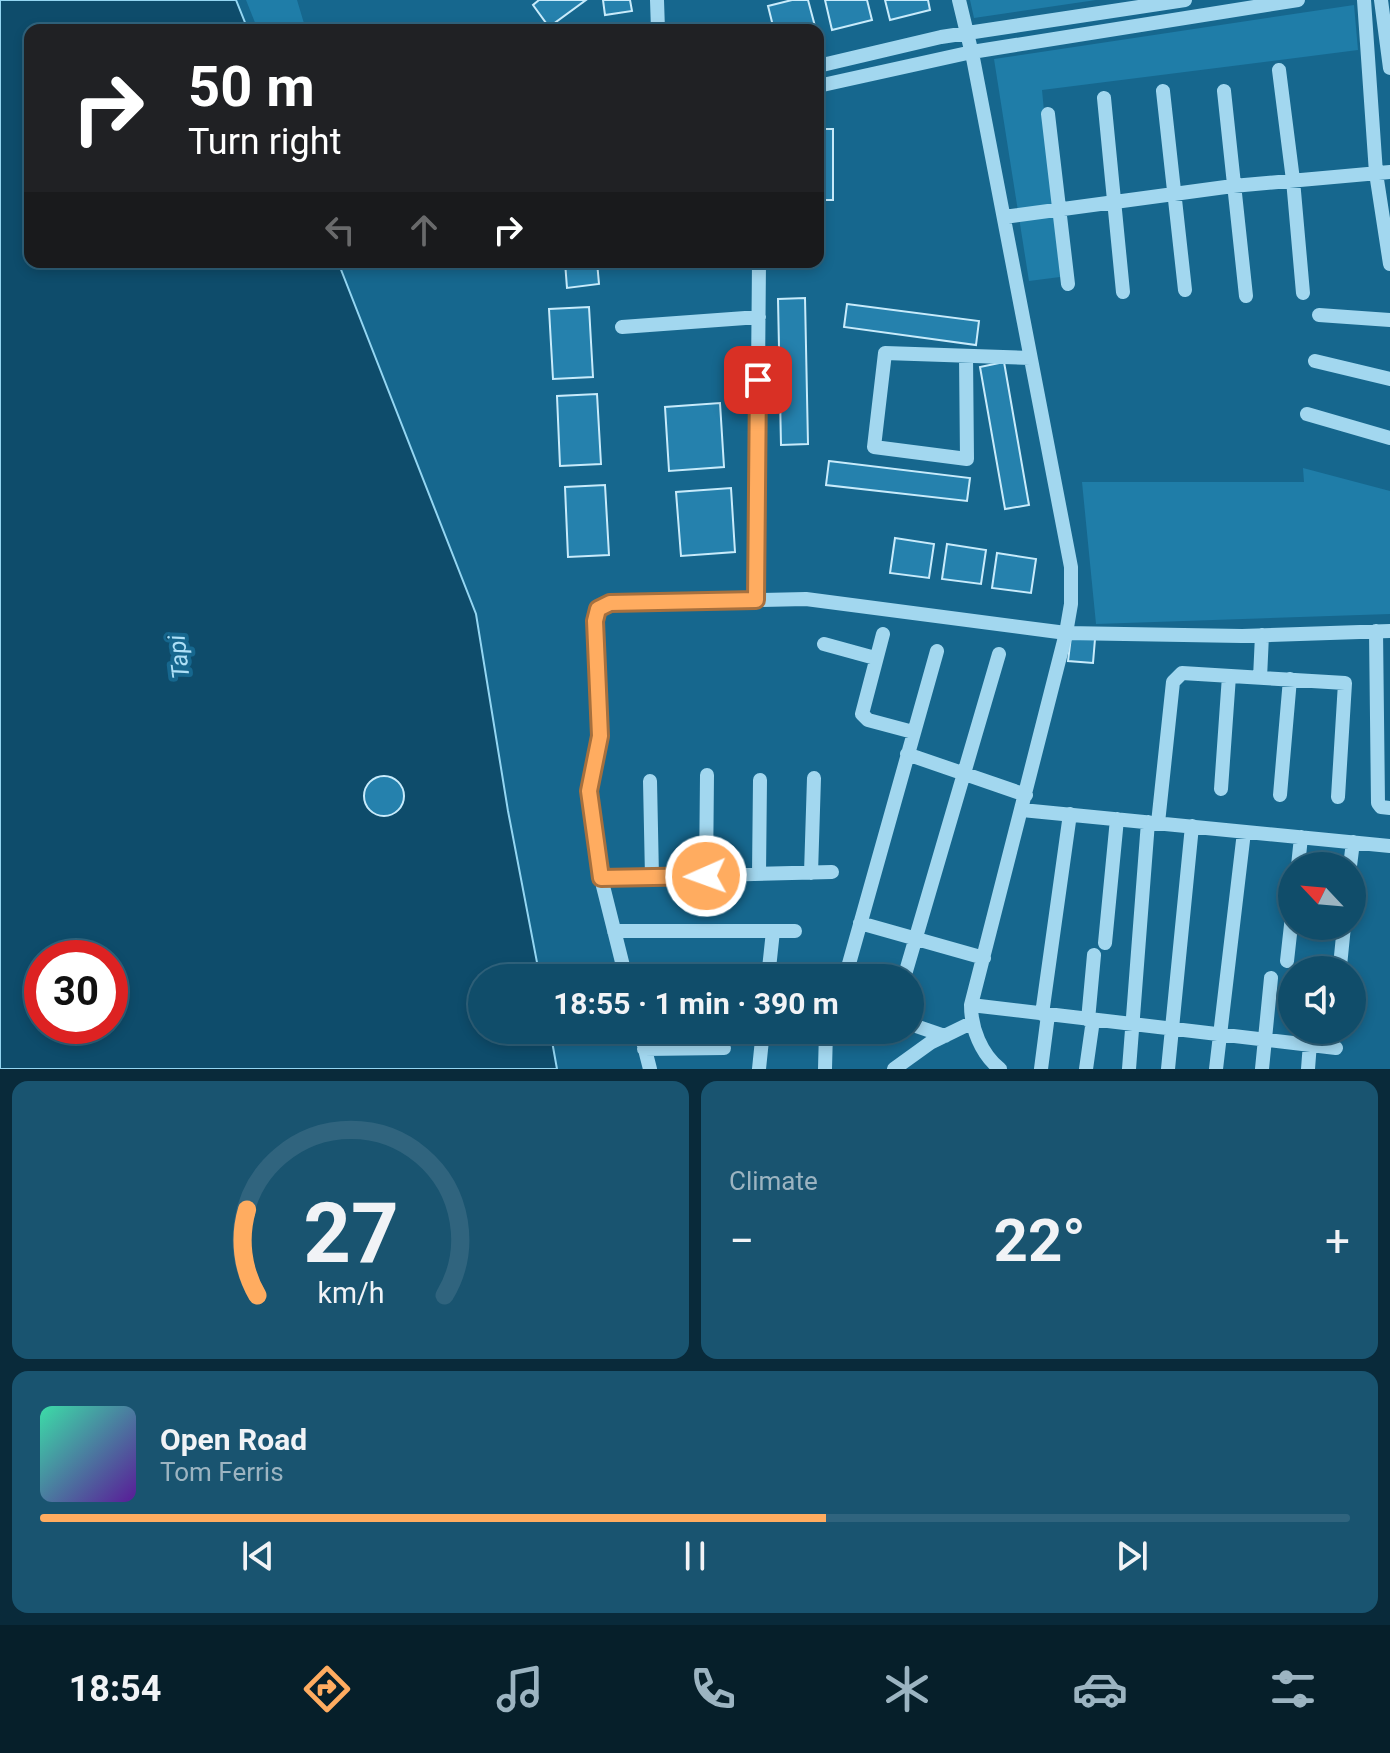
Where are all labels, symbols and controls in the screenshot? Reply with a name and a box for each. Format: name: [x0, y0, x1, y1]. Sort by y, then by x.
text: 50 m: [188, 54, 315, 120]
icon: right: [56, 56, 160, 160]
text: Turn right: [188, 121, 341, 163]
icon: left: [318, 208, 362, 252]
icon: ahead: [402, 208, 446, 252]
icon: right: [486, 208, 530, 252]
pin: [724, 346, 792, 414]
icon: arrive: [736, 358, 780, 402]
water label: Tapi: [162, 633, 196, 681]
position arrow: [664, 834, 748, 918]
north arrow: [1278, 852, 1366, 940]
map controls: [1278, 852, 1366, 1044]
speed limit sign: 30: [24, 940, 128, 1044]
button: sound: [1278, 956, 1366, 1044]
text: 18:55 · 1 min · 390 m: [553, 986, 839, 1021]
text: Climate: [729, 1166, 818, 1196]
text: 27: [303, 1185, 398, 1282]
text: 22°: [993, 1205, 1086, 1276]
text: −: [729, 1215, 754, 1267]
text: +: [1325, 1215, 1350, 1267]
text: km/h: [317, 1276, 384, 1310]
text: Open Road: [160, 1422, 307, 1457]
text: Tom Ferris: [160, 1457, 284, 1487]
icon: previous: [236, 1534, 280, 1578]
icon: pause: [673, 1534, 717, 1578]
icon: next: [1110, 1534, 1154, 1578]
icon: directions: [299, 1661, 355, 1717]
icon: music: [492, 1661, 548, 1717]
icon: phone: [685, 1661, 741, 1717]
icon: climate: [879, 1661, 935, 1717]
icon: car: [1072, 1661, 1128, 1717]
icon: filters: [1265, 1661, 1321, 1717]
text: 18:54: [69, 1668, 161, 1710]

